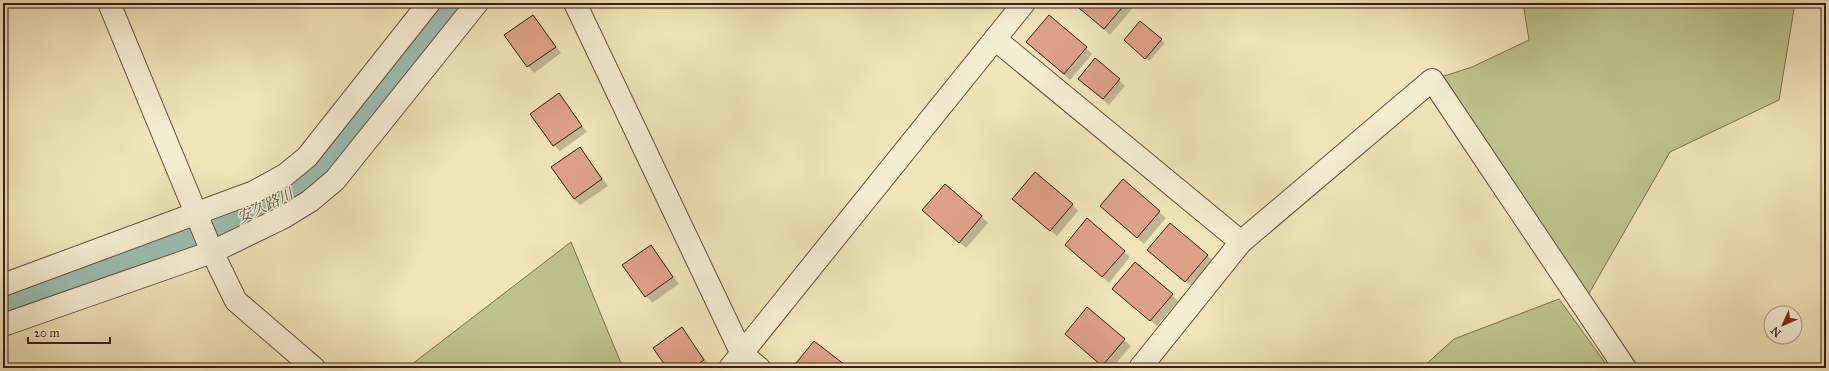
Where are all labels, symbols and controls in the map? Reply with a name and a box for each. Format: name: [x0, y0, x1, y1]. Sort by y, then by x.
water label: 安久路川: [234, 184, 298, 227]
north arrow: [1763, 305, 1803, 345]
scale bar: [28, 319, 110, 345]
text: N: [1768, 323, 1784, 340]
text: 20 m: [34, 326, 60, 340]

